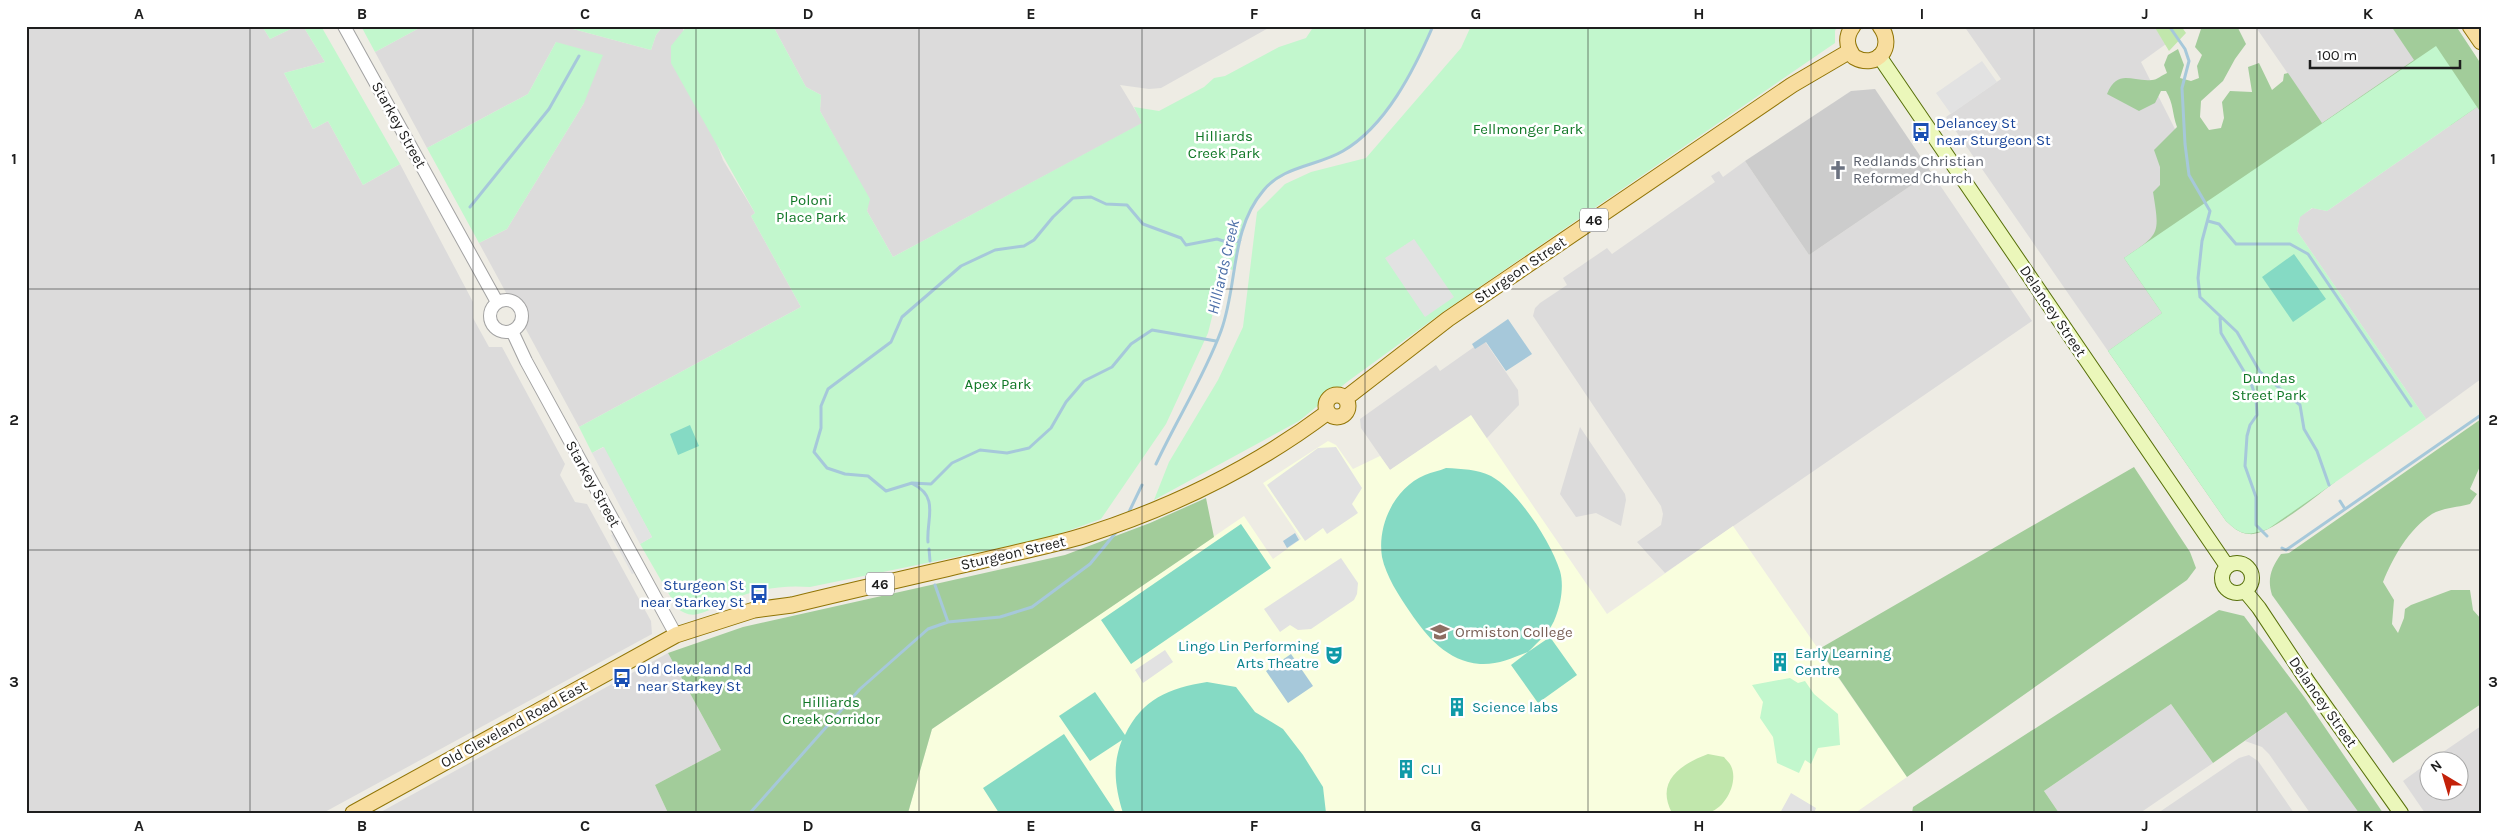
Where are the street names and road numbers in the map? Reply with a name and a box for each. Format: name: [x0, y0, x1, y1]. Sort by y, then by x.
street label: Starkey Street: [368, 79, 430, 172]
road number: 46: [1580, 208, 1608, 232]
street label: Sturgeon Street: [1471, 232, 1570, 307]
street label: Delancey Street: [2016, 262, 2090, 360]
street label: Starkey Street: [562, 438, 624, 531]
street label: Sturgeon Street: [959, 532, 1068, 574]
road number: 46: [866, 572, 894, 596]
street label: Delancey Street: [2285, 653, 2361, 751]
street label: Old Cleveland Road East: [438, 676, 591, 772]

